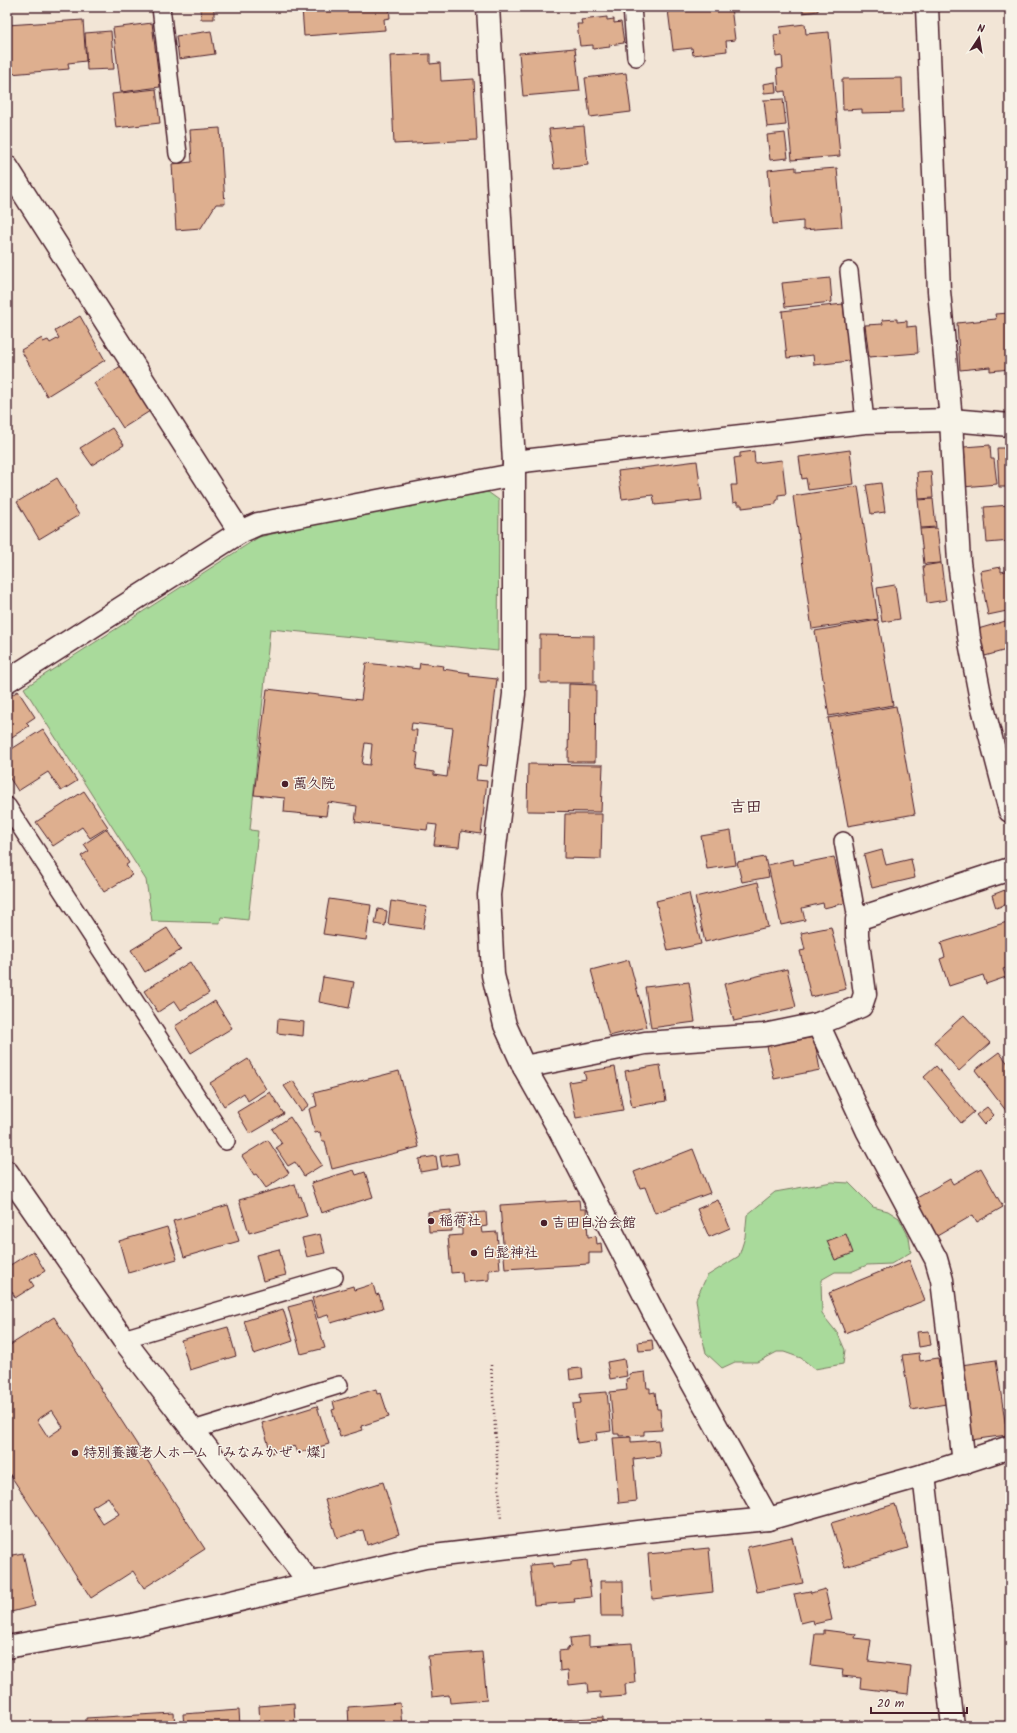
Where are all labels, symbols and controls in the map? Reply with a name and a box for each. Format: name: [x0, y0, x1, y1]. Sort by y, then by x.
north arrow: [959, 18, 999, 58]
text: N: [976, 20, 986, 39]
place label: 萬久院: [293, 773, 335, 795]
marker: 萬久院: [280, 779, 290, 789]
district label: 吉田: [730, 795, 762, 820]
place label: 稲荷社: [439, 1210, 481, 1232]
place label: 吉田自治会館: [552, 1212, 636, 1234]
marker: 稲荷社: [426, 1216, 436, 1226]
marker: 吉田自治会館: [539, 1218, 549, 1228]
place label: 白髭神社: [482, 1242, 538, 1264]
marker: 白髭神社: [469, 1248, 479, 1258]
place label: 特別養護老人ホーム「みなみかぜ・燦」: [83, 1442, 334, 1464]
marker: 特別養護老人ホーム「みなみかぜ・燦」: [70, 1448, 80, 1458]
scale bar: [871, 1689, 967, 1715]
text: 20 m: [877, 1694, 905, 1713]

